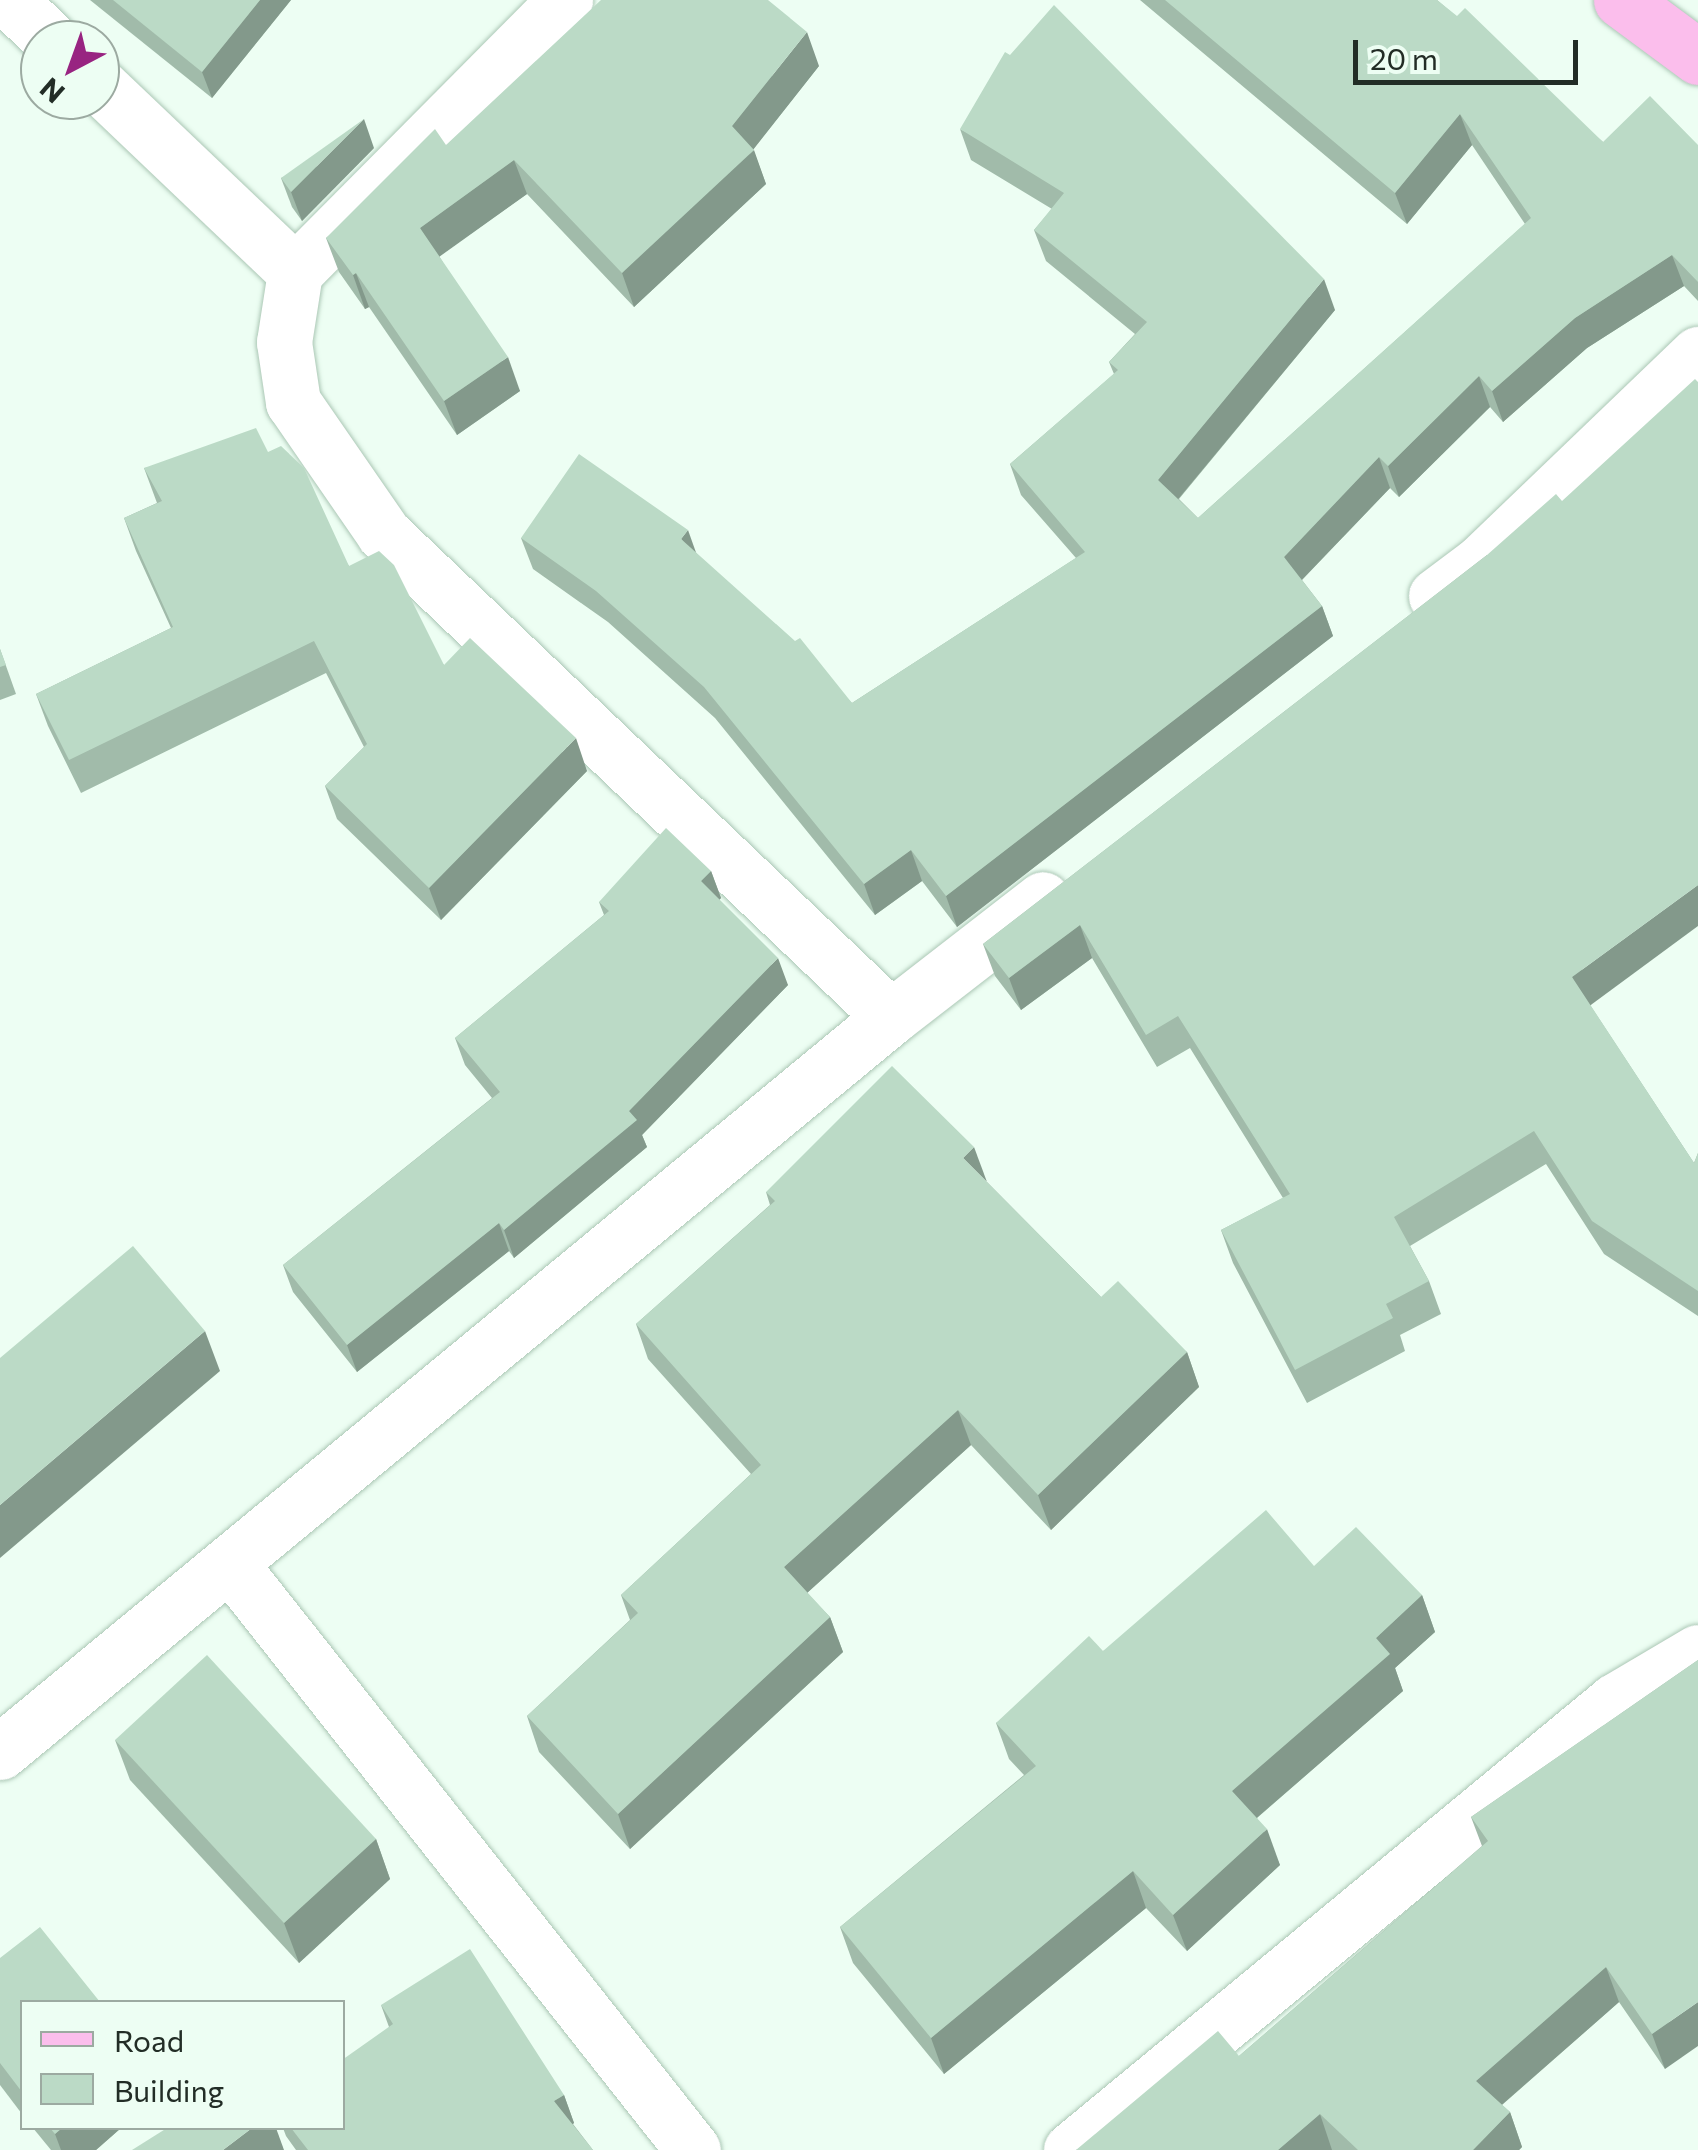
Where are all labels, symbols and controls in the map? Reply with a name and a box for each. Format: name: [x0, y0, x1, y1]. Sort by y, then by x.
north arrow: [20, 20, 120, 120]
scale bar: [1358, 20, 1583, 82]
text: 20 m: [1370, 39, 1438, 76]
text: N: [33, 71, 71, 111]
legend: [20, 2000, 345, 2130]
text: Road: [114, 2021, 184, 2058]
text: Building: [114, 2071, 224, 2108]

